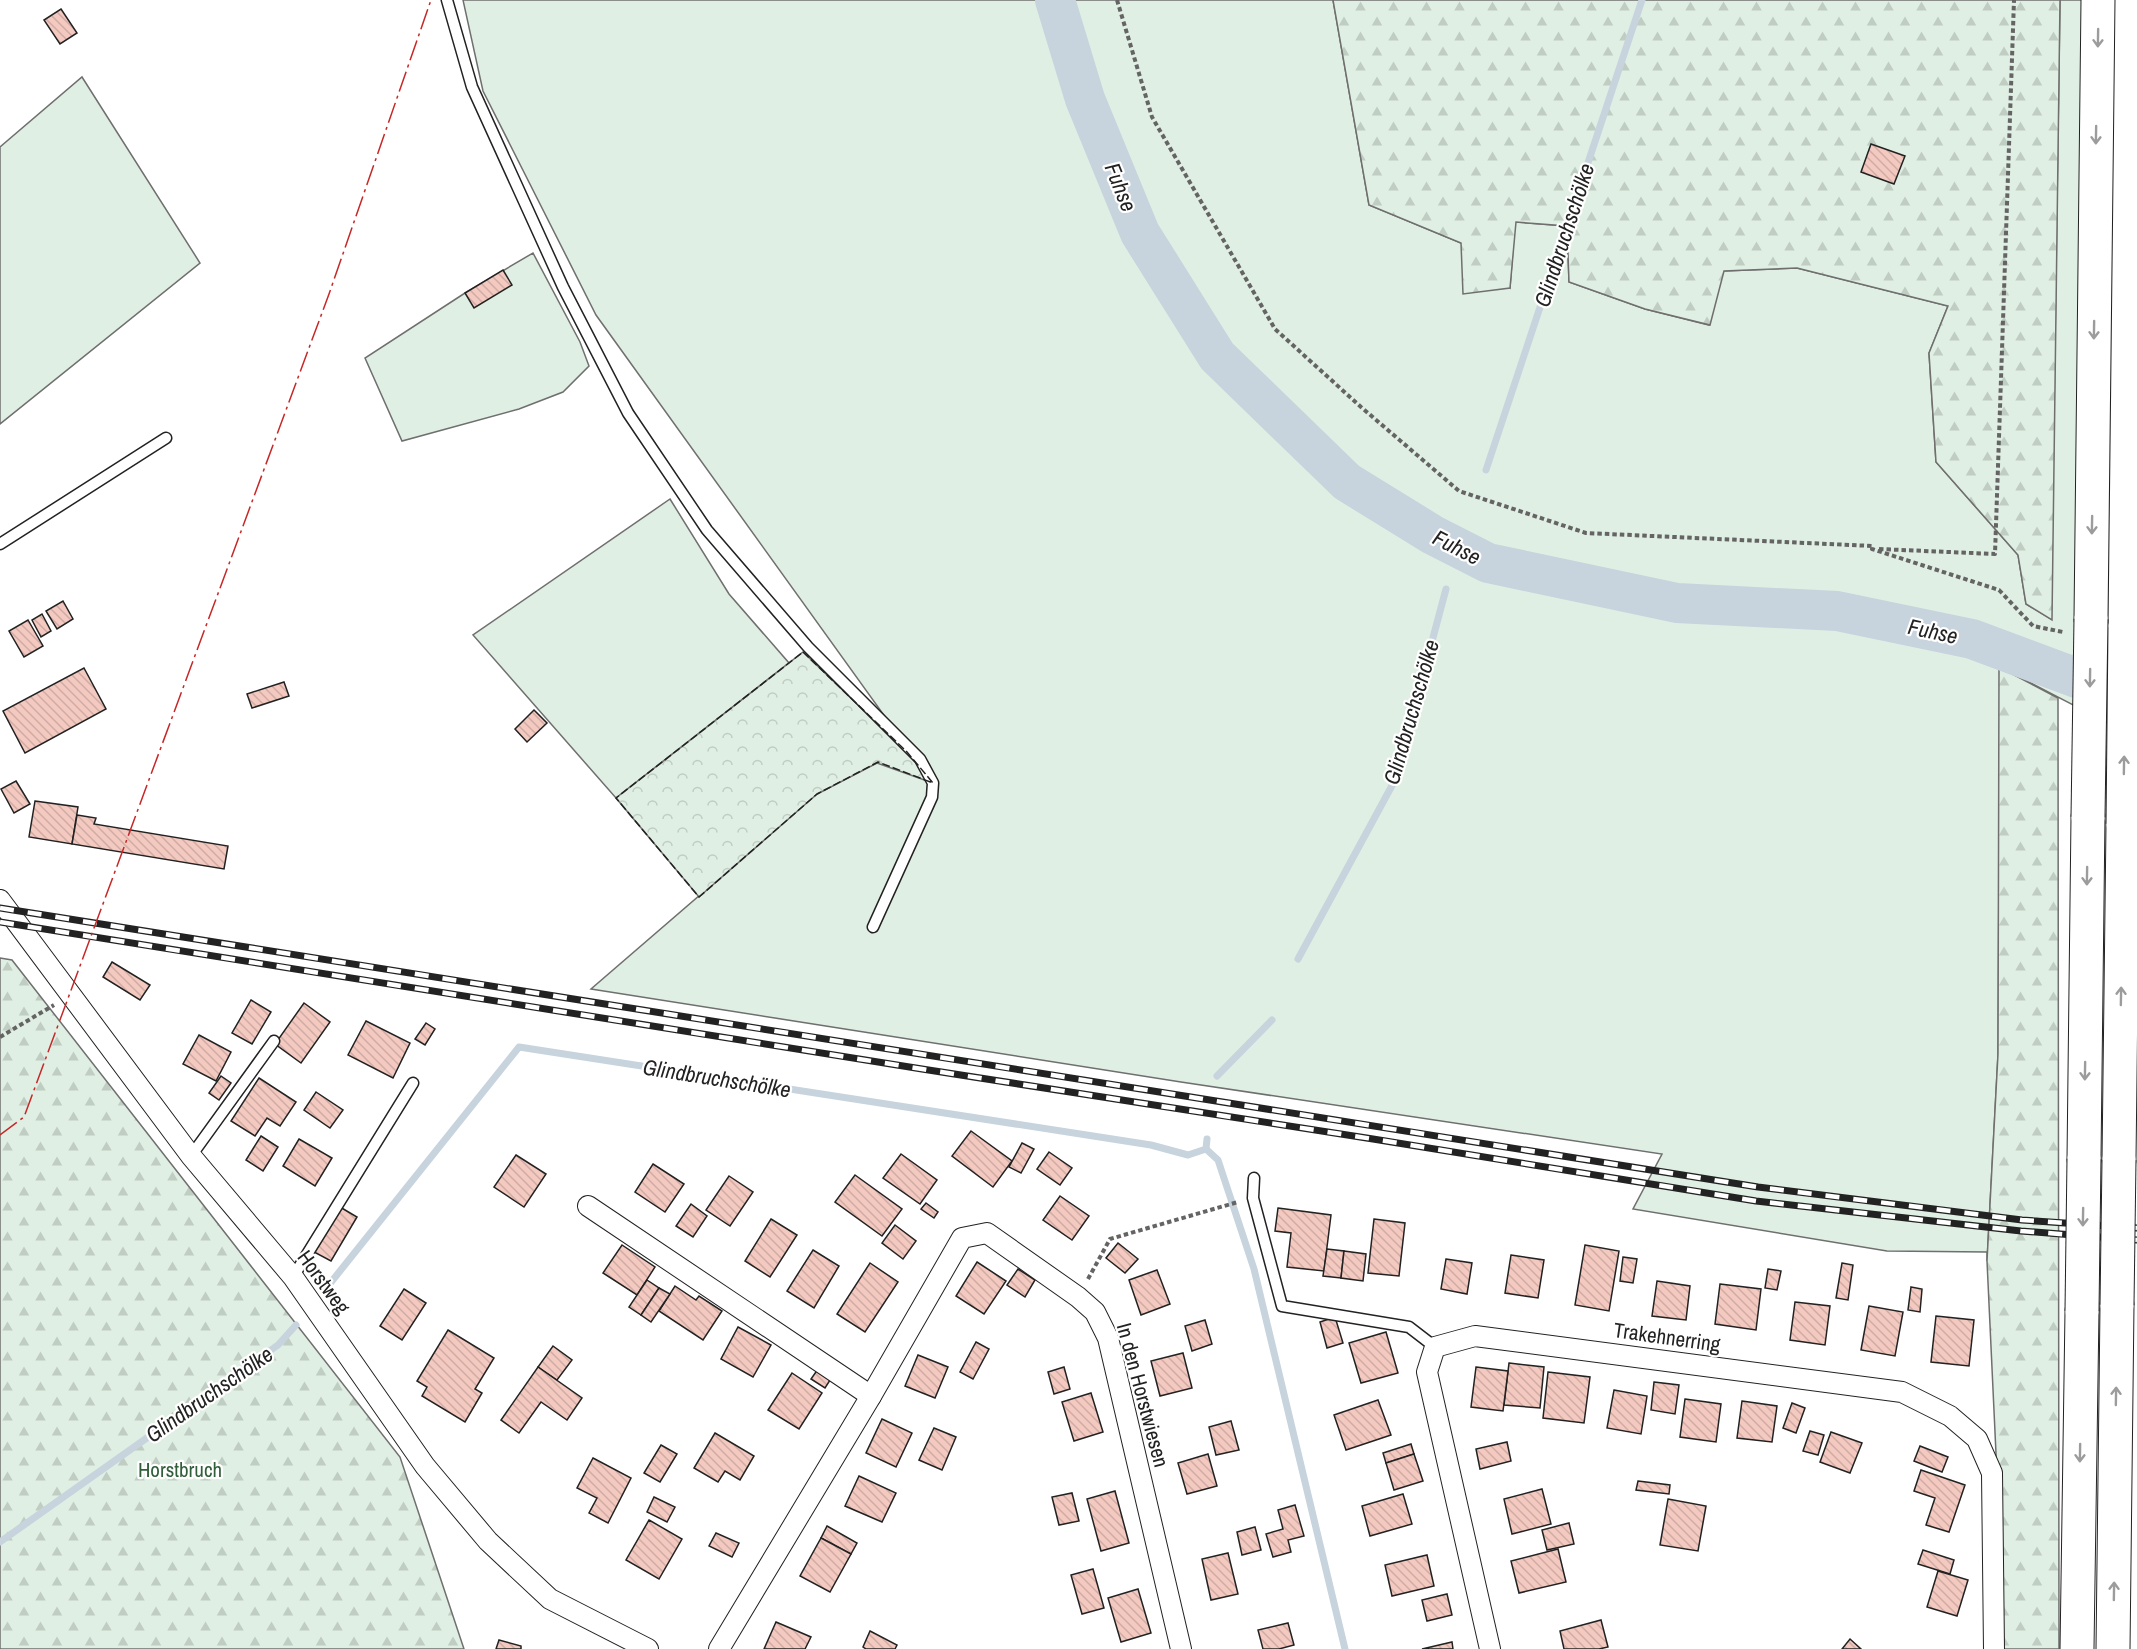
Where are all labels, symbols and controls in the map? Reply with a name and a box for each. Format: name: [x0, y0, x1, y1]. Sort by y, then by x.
one-way arrow: [2092, 28, 2104, 48]
one-way arrow: [2091, 124, 2102, 144]
water label: Fuhse: [1098, 158, 1144, 216]
water label: Glindbruchschölke: [1527, 159, 1601, 311]
one-way arrow: [2088, 319, 2100, 339]
one-way arrow: [2086, 514, 2098, 534]
water label: Fuhse: [1428, 522, 1486, 572]
water label: Fuhse: [1905, 611, 1961, 651]
water label: Glindbruchschölke: [1376, 636, 1446, 788]
one-way arrow: [2084, 667, 2096, 687]
one-way arrow: [2118, 756, 2129, 776]
one-way arrow: [2082, 865, 2093, 885]
one-way arrow: [2115, 987, 2127, 1007]
water label: Glindbruchschölke: [641, 1051, 793, 1105]
one-way arrow: [2079, 1060, 2091, 1080]
one-way arrow: [2077, 1207, 2089, 1227]
street label: Horstweg: [291, 1244, 357, 1320]
street label: Trakehnerring: [1612, 1315, 1723, 1359]
street label: In den Horstwiesen: [1110, 1320, 1176, 1470]
water label: Glindbruchschölke: [139, 1339, 279, 1449]
one-way arrow: [2110, 1386, 2122, 1406]
one-way arrow: [2074, 1443, 2086, 1463]
park label: Horstbruch: [138, 1455, 222, 1484]
one-way arrow: [2108, 1581, 2120, 1601]

